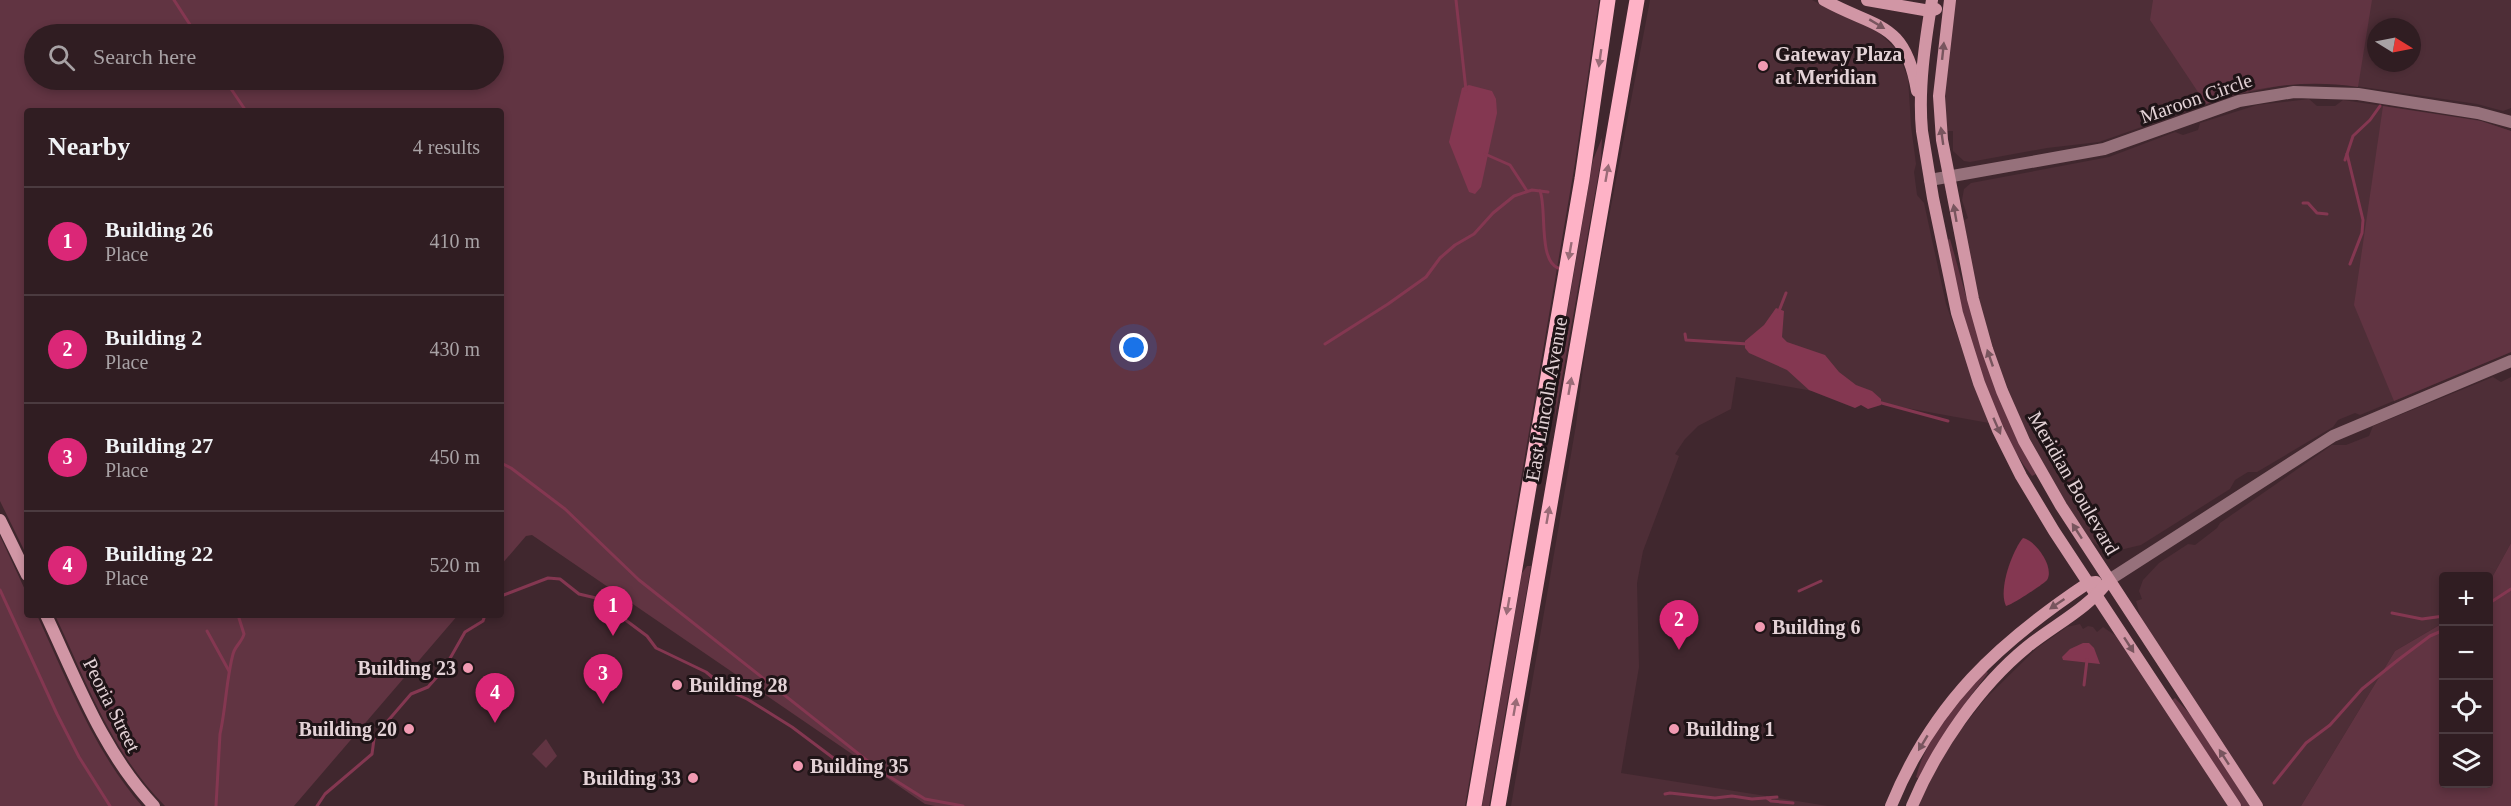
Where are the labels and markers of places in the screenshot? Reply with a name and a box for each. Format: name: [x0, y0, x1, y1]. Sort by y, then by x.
place label: Gateway Plaza at Meridian: [1775, 43, 1902, 88]
marker: Gateway Plaza at Meridian: [1756, 59, 1770, 73]
pin: 1: [594, 586, 632, 636]
pin: 2: [1660, 600, 1698, 650]
place label: Building 6: [1772, 616, 1860, 639]
marker: Building 6: [1753, 620, 1767, 634]
pin: 3: [584, 654, 622, 704]
place label: Building 23: [358, 657, 456, 680]
marker: Building 23: [461, 661, 475, 675]
pin: 4: [476, 674, 514, 723]
place label: Building 28: [689, 674, 787, 697]
marker: Building 28: [670, 678, 684, 692]
place label: Building 20: [299, 718, 397, 741]
place label: Building 1: [1686, 718, 1774, 741]
marker: Building 20: [402, 722, 416, 736]
marker: Building 1: [1667, 722, 1681, 736]
place label: Building 35: [810, 755, 908, 778]
marker: Building 35: [791, 759, 805, 773]
place label: Building 33: [583, 767, 681, 790]
marker: Building 33: [686, 771, 700, 785]

